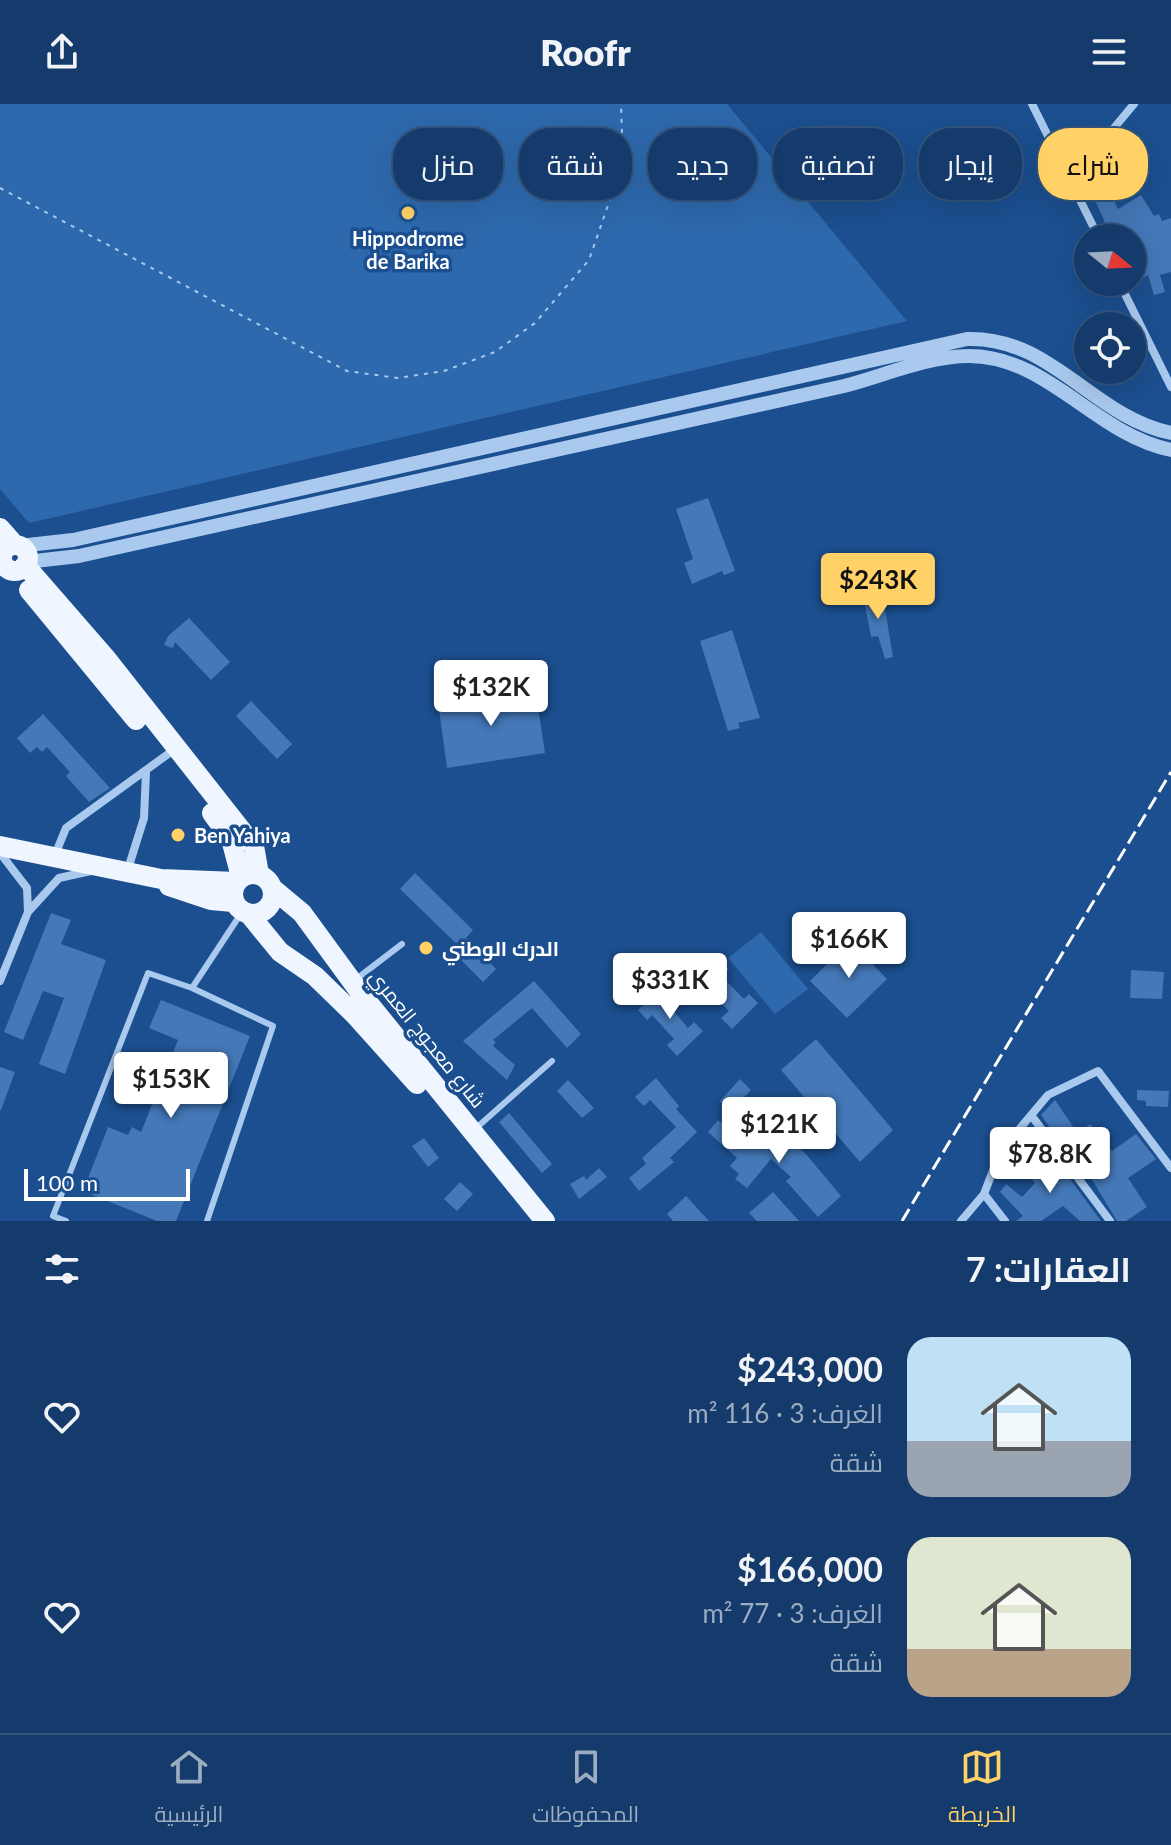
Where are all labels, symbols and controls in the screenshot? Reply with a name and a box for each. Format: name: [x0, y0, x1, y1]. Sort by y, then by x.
icon: share: [40, 30, 84, 74]
text: Roofr: [540, 30, 631, 74]
icon: menu: [1087, 30, 1131, 74]
chip: منزل: [393, 128, 503, 200]
chip: شقة: [519, 128, 632, 200]
chip: جديد: [648, 128, 757, 200]
chip: تصفية: [773, 128, 903, 200]
chip: إيجار: [919, 128, 1022, 200]
chip: شراء: [1038, 128, 1148, 200]
marker: Hippodrome de Barika: [399, 204, 417, 222]
north arrow: [1074, 224, 1146, 296]
map controls: [1074, 224, 1146, 384]
place label: Hippodrome de Barika: [352, 226, 464, 273]
button: locate: [1074, 312, 1146, 384]
pin: $243K: [822, 553, 934, 621]
text: $243K: [839, 563, 917, 595]
pin: $132K: [435, 660, 547, 728]
text: $132K: [452, 670, 530, 702]
place label: Ben Yahiya: [194, 823, 291, 847]
marker: Ben Yahiya: [169, 826, 187, 844]
pin: $166K: [793, 912, 905, 980]
text: $166K: [810, 922, 888, 954]
place label: الدرك الوطني: [442, 936, 559, 966]
marker: الدرك الوطني: [417, 939, 435, 957]
pin: $331K: [614, 953, 726, 1021]
text: $331K: [631, 963, 709, 995]
street label: شارع معجوج العمري: [361, 964, 491, 1115]
pin: $153K: [115, 1052, 227, 1120]
text: $153K: [132, 1062, 210, 1094]
pin: $121K: [723, 1097, 835, 1165]
text: $121K: [740, 1107, 818, 1139]
pin: $78.8K: [985, 1127, 1115, 1195]
text: $78.8K: [1008, 1137, 1092, 1169]
scale bar: [24, 1165, 190, 1201]
text: 100 m: [36, 1169, 98, 1196]
icon: filters: [40, 1247, 84, 1291]
text: العقارات: 7: [966, 1248, 1131, 1289]
text: $243,000: [737, 1348, 883, 1389]
icon: home: [971, 1369, 1067, 1465]
icon: heart: [40, 1395, 84, 1439]
text: الغرف: 3 · 116 m²: [687, 1397, 883, 1429]
text: شقة: [830, 1446, 883, 1478]
text: $166,000: [737, 1548, 883, 1589]
icon: home: [971, 1569, 1067, 1665]
icon: heart: [40, 1595, 84, 1639]
text: الغرف: 3 · 77 m²: [702, 1597, 883, 1629]
text: شقة: [830, 1646, 883, 1678]
tab: الرئيسية: [154, 1745, 223, 1835]
tab: المحفوظات: [532, 1745, 639, 1835]
tab: الخريطة: [948, 1745, 1017, 1835]

